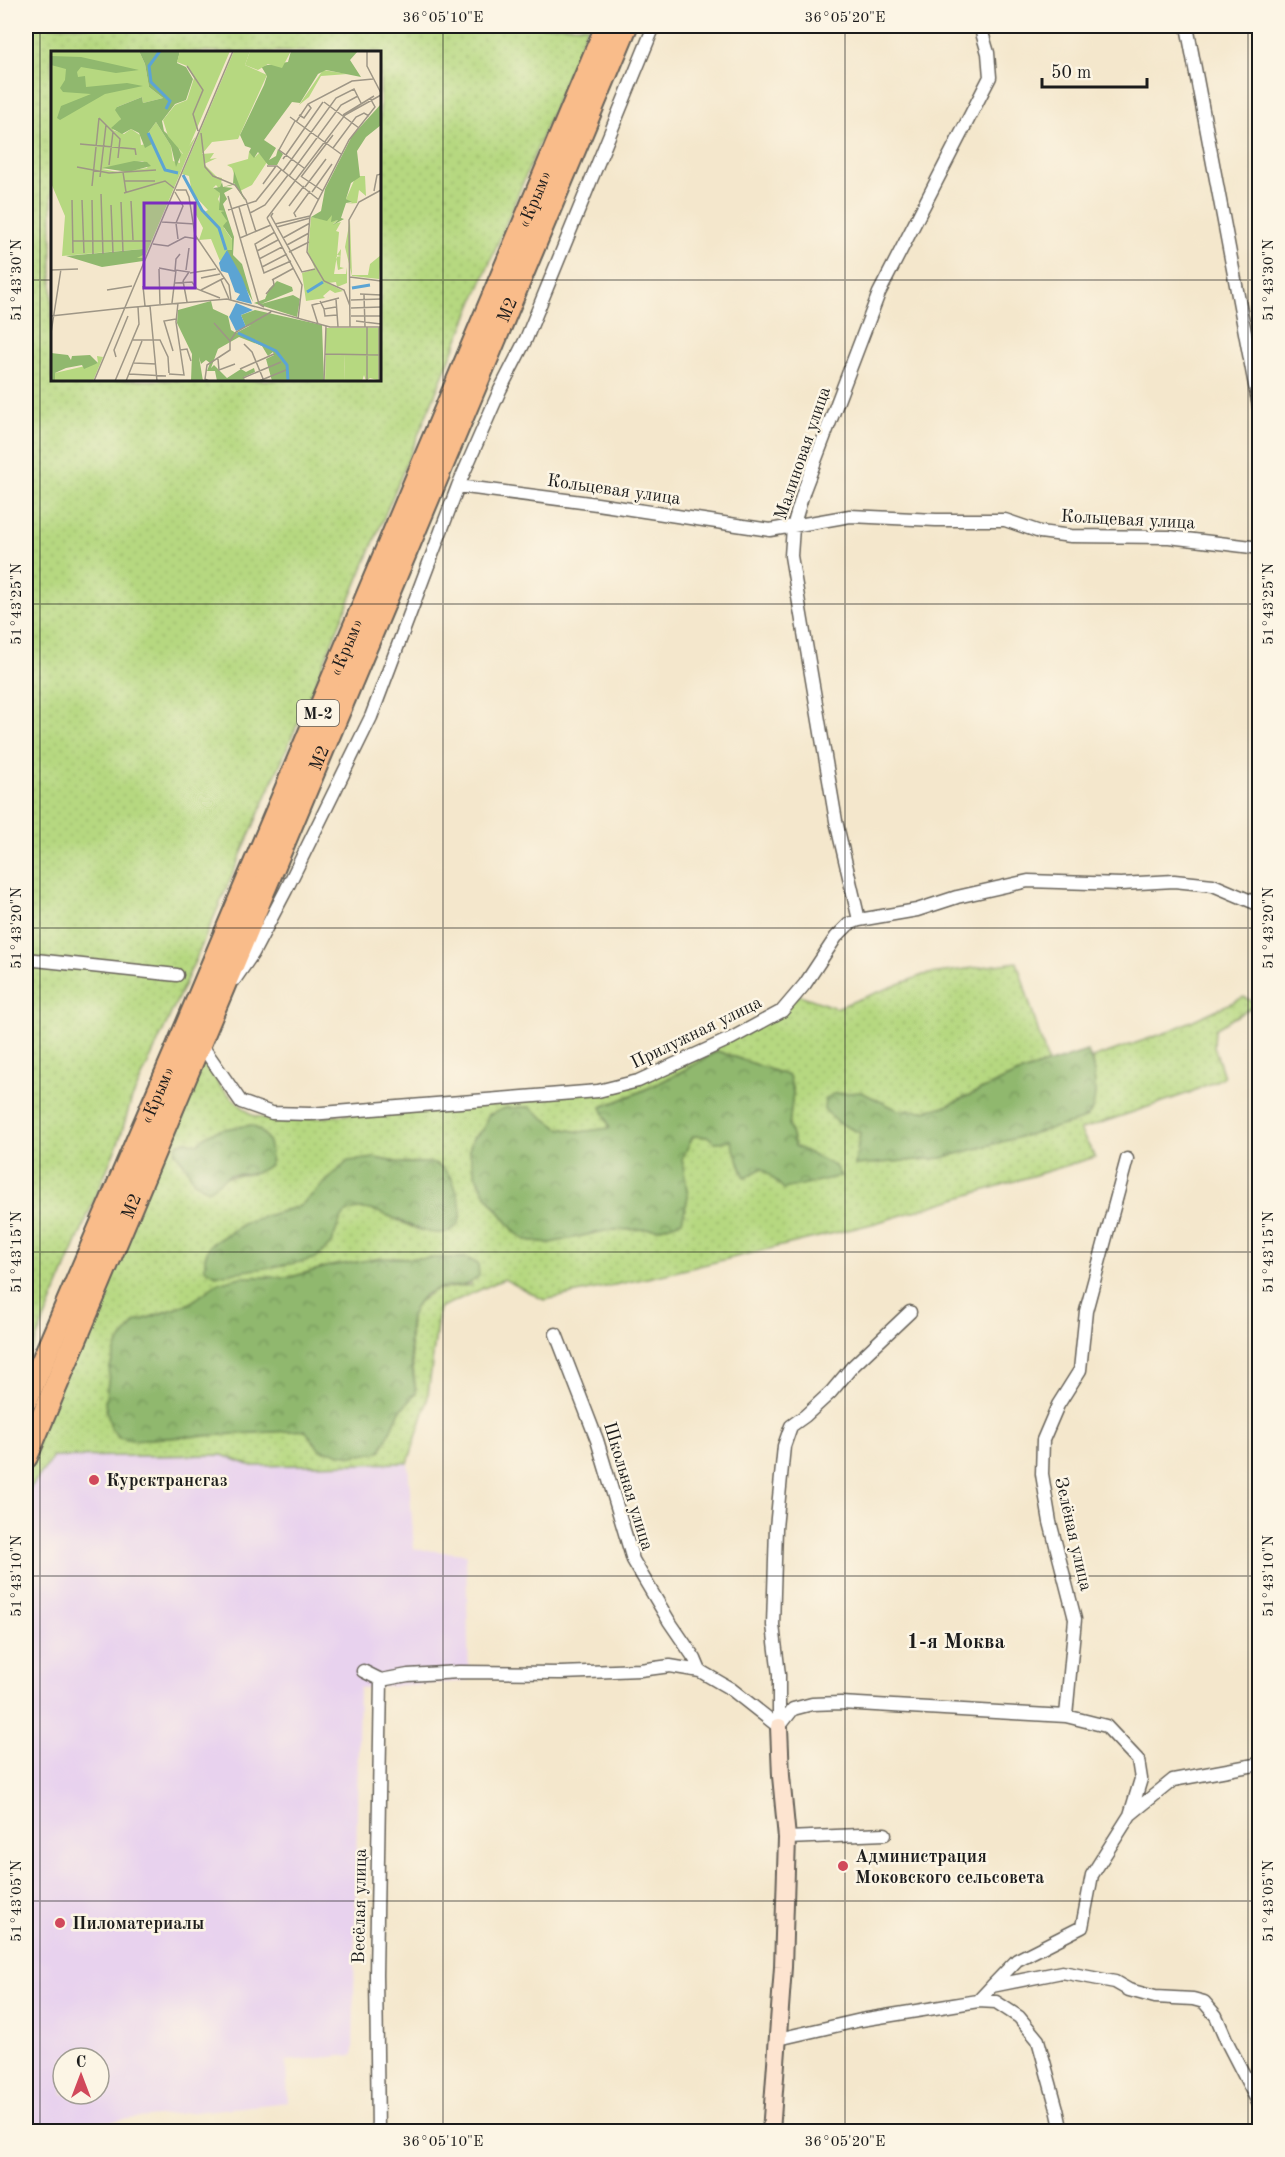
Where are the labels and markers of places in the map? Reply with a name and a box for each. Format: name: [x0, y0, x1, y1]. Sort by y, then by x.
place label: Курсктрансгаз: [106, 1472, 228, 1490]
marker: Курсктрансгаз: [87, 1473, 101, 1487]
place label: Администрация Моковского сельсовета: [855, 1848, 1044, 1887]
marker: Администрация Моковского сельсовета: [836, 1859, 850, 1873]
place label: Пиломатериалы: [72, 1915, 204, 1933]
marker: Пиломатериалы: [53, 1916, 67, 1930]

